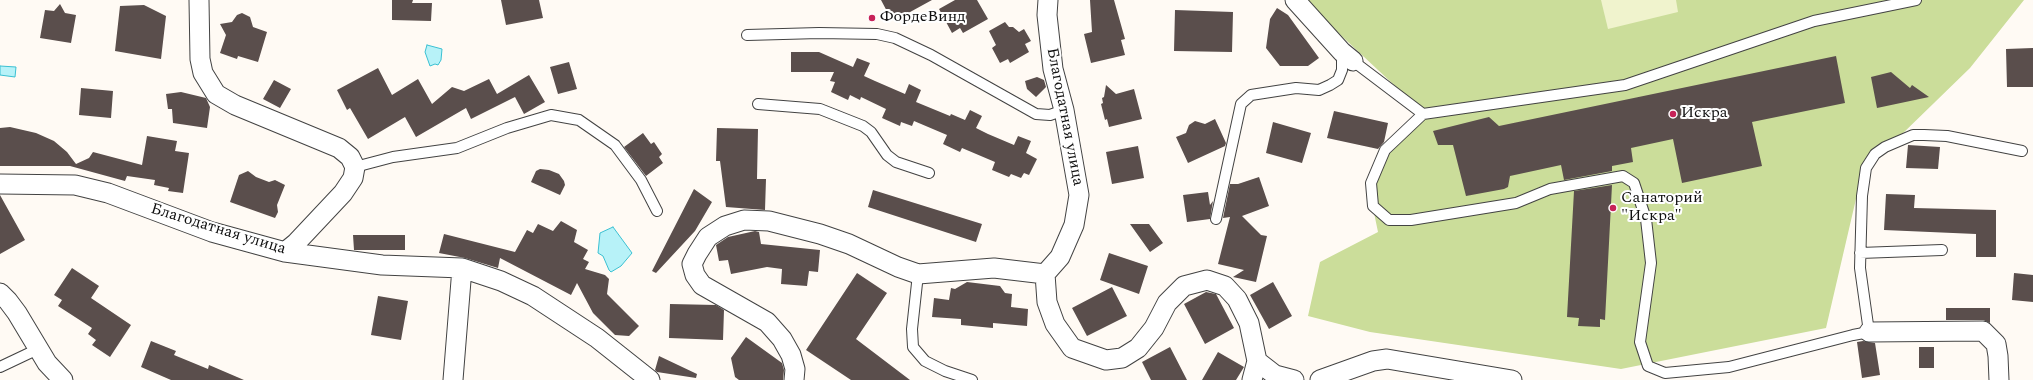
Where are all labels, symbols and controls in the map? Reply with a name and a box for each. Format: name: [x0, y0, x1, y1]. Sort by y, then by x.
place label: ФордеВинд: [880, 8, 966, 28]
marker: ФордеВинд: [867, 13, 877, 23]
street label: Благодатная улица: [1041, 46, 1087, 188]
place label: Искра: [1681, 104, 1728, 124]
marker: Искра: [1668, 109, 1678, 119]
place label: Санаторий "Искра": [1621, 189, 1703, 227]
street label: Благодатная улица: [148, 200, 288, 260]
marker: Санаторий "Искра": [1608, 203, 1618, 213]

